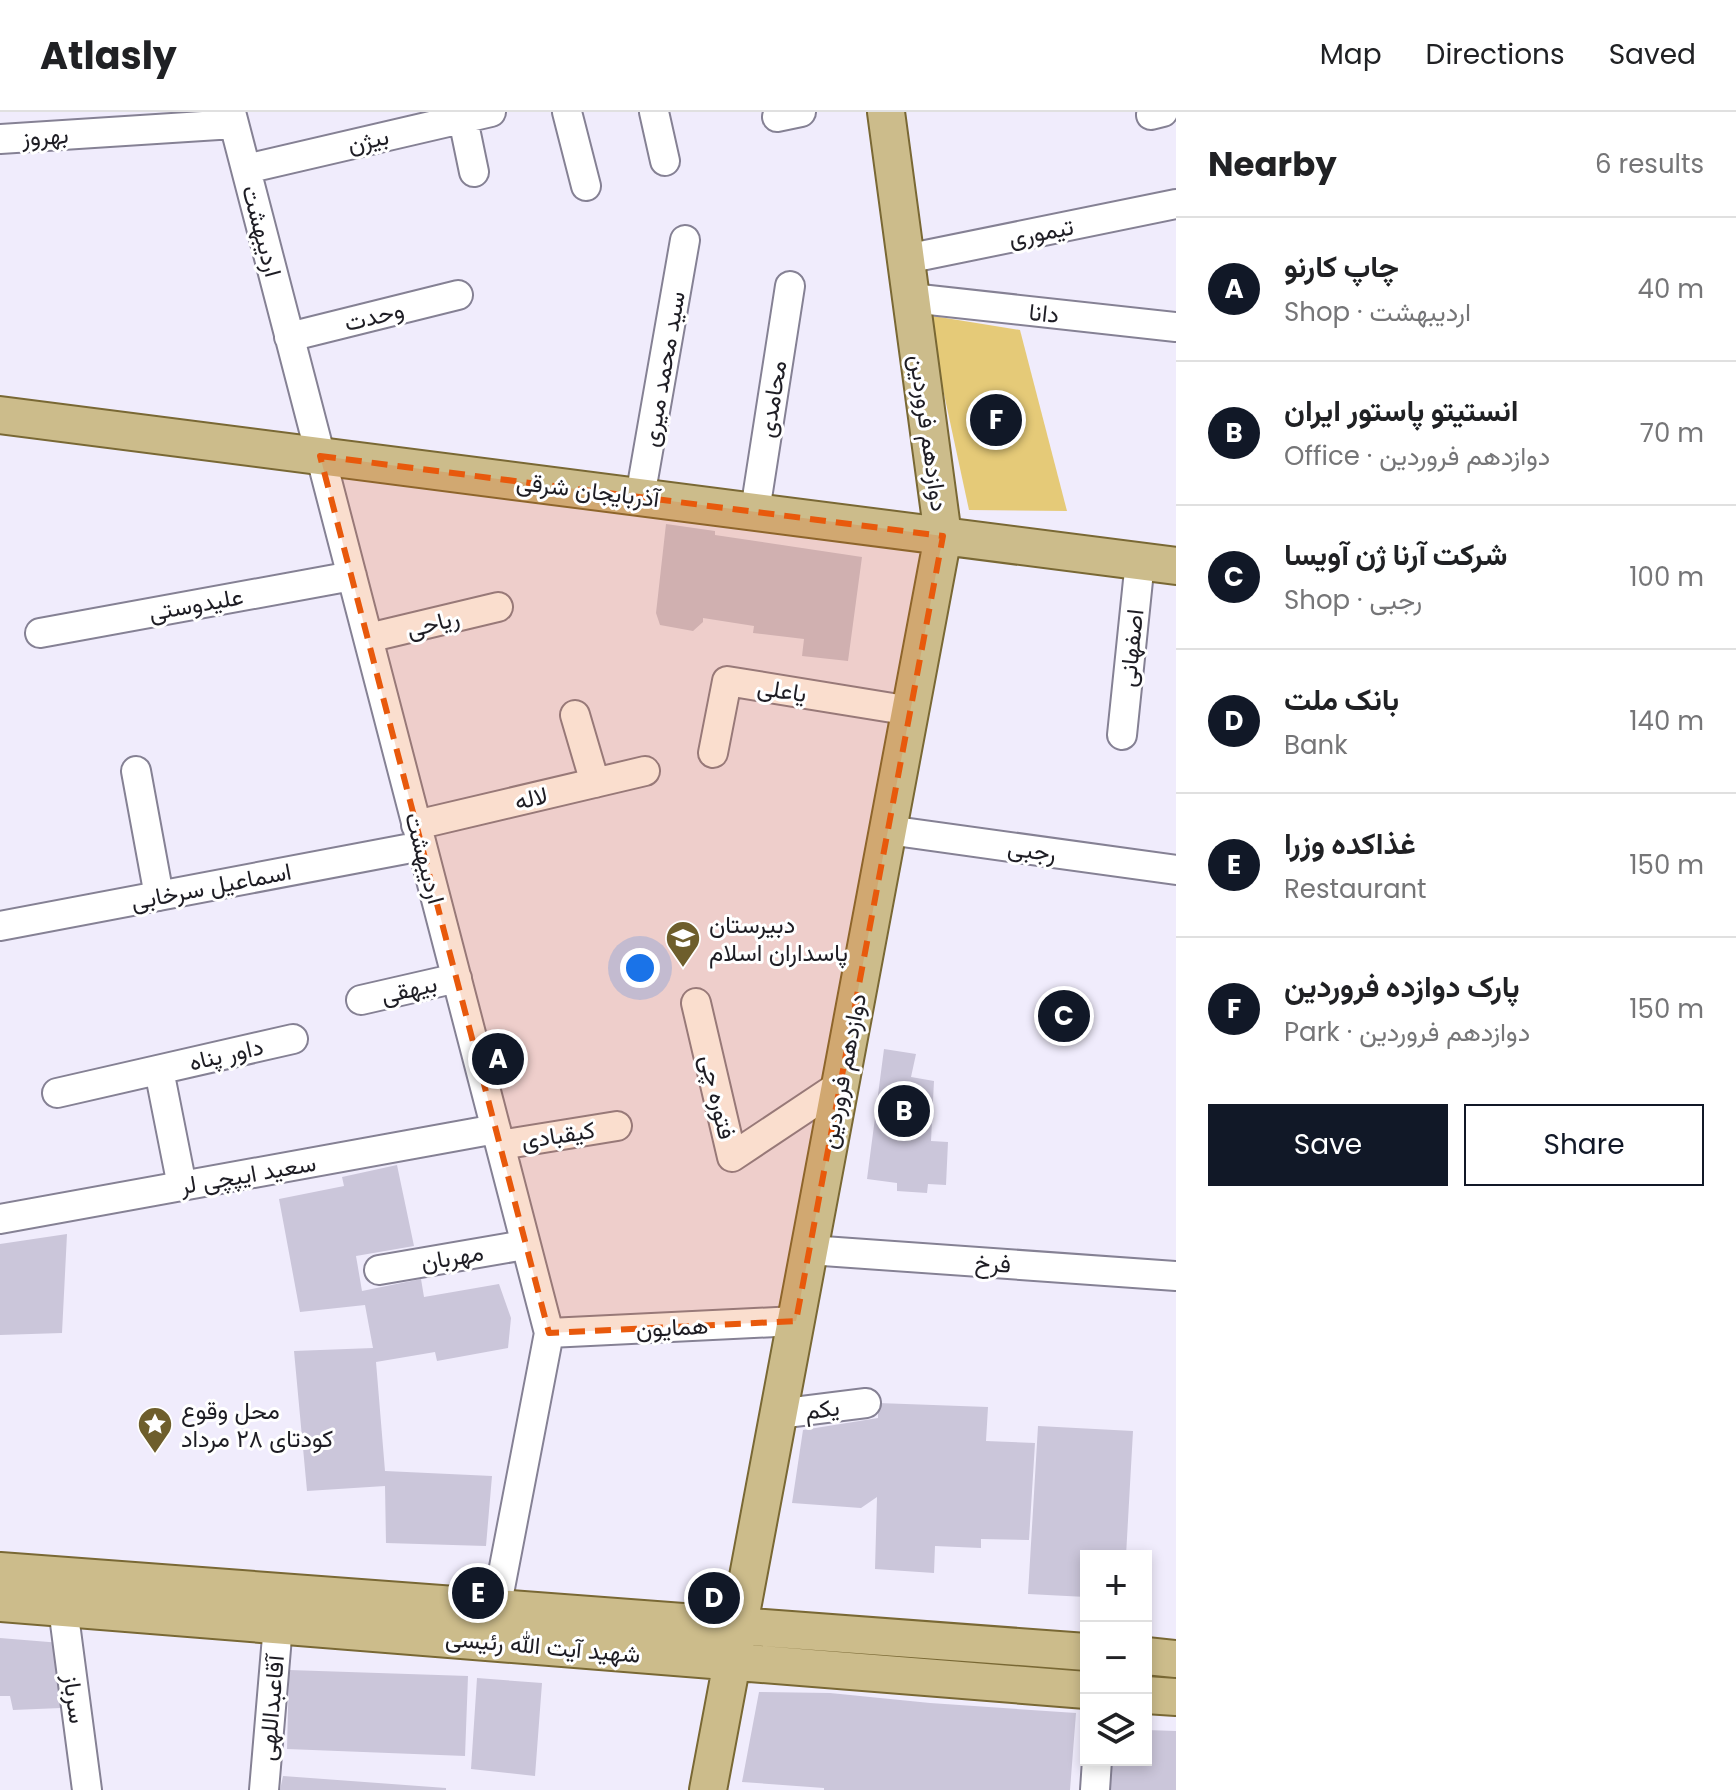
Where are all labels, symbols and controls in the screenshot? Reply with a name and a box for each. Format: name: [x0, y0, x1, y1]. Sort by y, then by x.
text: Atlasly: [40, 29, 177, 82]
text: Map: [1320, 35, 1382, 74]
text: Directions: [1426, 35, 1565, 74]
text: Saved: [1609, 35, 1696, 74]
street label: بهروز: [19, 118, 70, 154]
street label: بیژن: [344, 119, 392, 161]
text: Nearby: [1208, 140, 1337, 188]
text: 6 results: [1595, 146, 1704, 182]
street label: اردیبهشت: [234, 181, 290, 281]
street label: تیموری: [1006, 210, 1076, 254]
text: چاپ کارنو: [1284, 245, 1399, 288]
text: A: [1224, 271, 1244, 307]
text: 40 m: [1638, 271, 1704, 307]
street label: سید محمد میری: [633, 289, 693, 449]
street label: وحدت: [341, 293, 407, 339]
text: Shop · اردیبهشت: [1284, 294, 1471, 330]
street label: دانا: [1027, 295, 1061, 331]
street label: دوازدهم فروردین: [902, 353, 956, 513]
street label: محامدی: [750, 358, 794, 440]
text: انستیتو پاستور ایران: [1284, 389, 1519, 432]
pin: F: [970, 390, 1022, 450]
text: B: [1225, 415, 1243, 451]
text: 70 m: [1640, 415, 1704, 451]
text: Office · دوازدهم فروردین: [1284, 438, 1550, 474]
street label: آذربایجان شرقی: [515, 465, 664, 515]
text: شرکت آرنا ژن آویسا: [1284, 533, 1507, 576]
text: C: [1224, 559, 1244, 595]
text: 100 m: [1629, 559, 1704, 595]
street label: علیدوستی: [146, 579, 246, 629]
text: Shop · رجبی: [1284, 582, 1422, 618]
street label: ریاحی: [403, 601, 463, 645]
street label: اصفهانی: [1111, 607, 1151, 689]
street label: یاعلی: [755, 670, 809, 710]
text: بانک ملت: [1284, 678, 1399, 721]
text: D: [1225, 703, 1243, 739]
text: 140 m: [1629, 703, 1704, 739]
text: Bank: [1284, 727, 1348, 763]
street label: لاله: [511, 778, 551, 818]
street label: اردیبهشت: [397, 808, 453, 908]
text: غذاکده وزرا: [1284, 822, 1416, 865]
street label: رجبی: [1006, 830, 1058, 870]
text: E: [1227, 847, 1241, 883]
text: 150 m: [1629, 847, 1704, 883]
street label: اسماعیل سرخابی: [128, 854, 294, 918]
text: Restaurant: [1284, 871, 1427, 907]
place label: دبیرستان پاسداران اسلام: [709, 908, 848, 969]
school or university icon: دبیرستان پاسداران اسلام: [664, 919, 702, 969]
your location: [620, 948, 660, 988]
text: پارک دوازده فروردین: [1284, 965, 1520, 1008]
street label: بیهقی: [378, 967, 440, 1011]
pin: C: [1038, 986, 1090, 1046]
street label: دوازدهم فروردین: [812, 990, 874, 1152]
text: F: [1227, 991, 1241, 1027]
text: 150 m: [1629, 991, 1704, 1027]
text: Park · دوازدهم فروردین: [1284, 1014, 1530, 1050]
street label: داور پناه: [186, 1029, 266, 1079]
pin: A: [472, 1029, 524, 1089]
street label: فتوره چی: [692, 1051, 744, 1143]
pin: B: [878, 1081, 930, 1141]
button: Save: [1208, 1104, 1448, 1186]
button: Share: [1464, 1104, 1704, 1186]
street label: کیقبادی: [519, 1113, 597, 1157]
street label: سعید ایپچی لر: [176, 1146, 319, 1202]
street label: مهربان: [418, 1235, 486, 1279]
street label: فرخ: [974, 1245, 1012, 1281]
street label: همایون: [635, 1309, 709, 1345]
street label: یکم: [802, 1390, 842, 1428]
place label: محل وقوع کودتای ۲۸ مرداد: [181, 1394, 333, 1455]
place icon: محل وقوع کودتای ۲۸ مرداد: [136, 1405, 174, 1455]
map controls: [1080, 1550, 1152, 1766]
button: +: [1080, 1550, 1152, 1622]
pin: E: [452, 1563, 504, 1623]
pin: D: [688, 1568, 740, 1628]
street label: شهید آیت الله رئیسی: [444, 1621, 642, 1671]
button: −: [1080, 1622, 1152, 1694]
street label: آقاعبداللهی: [250, 1651, 292, 1762]
street label: سرباز: [55, 1671, 95, 1726]
button: layers: [1080, 1694, 1152, 1766]

